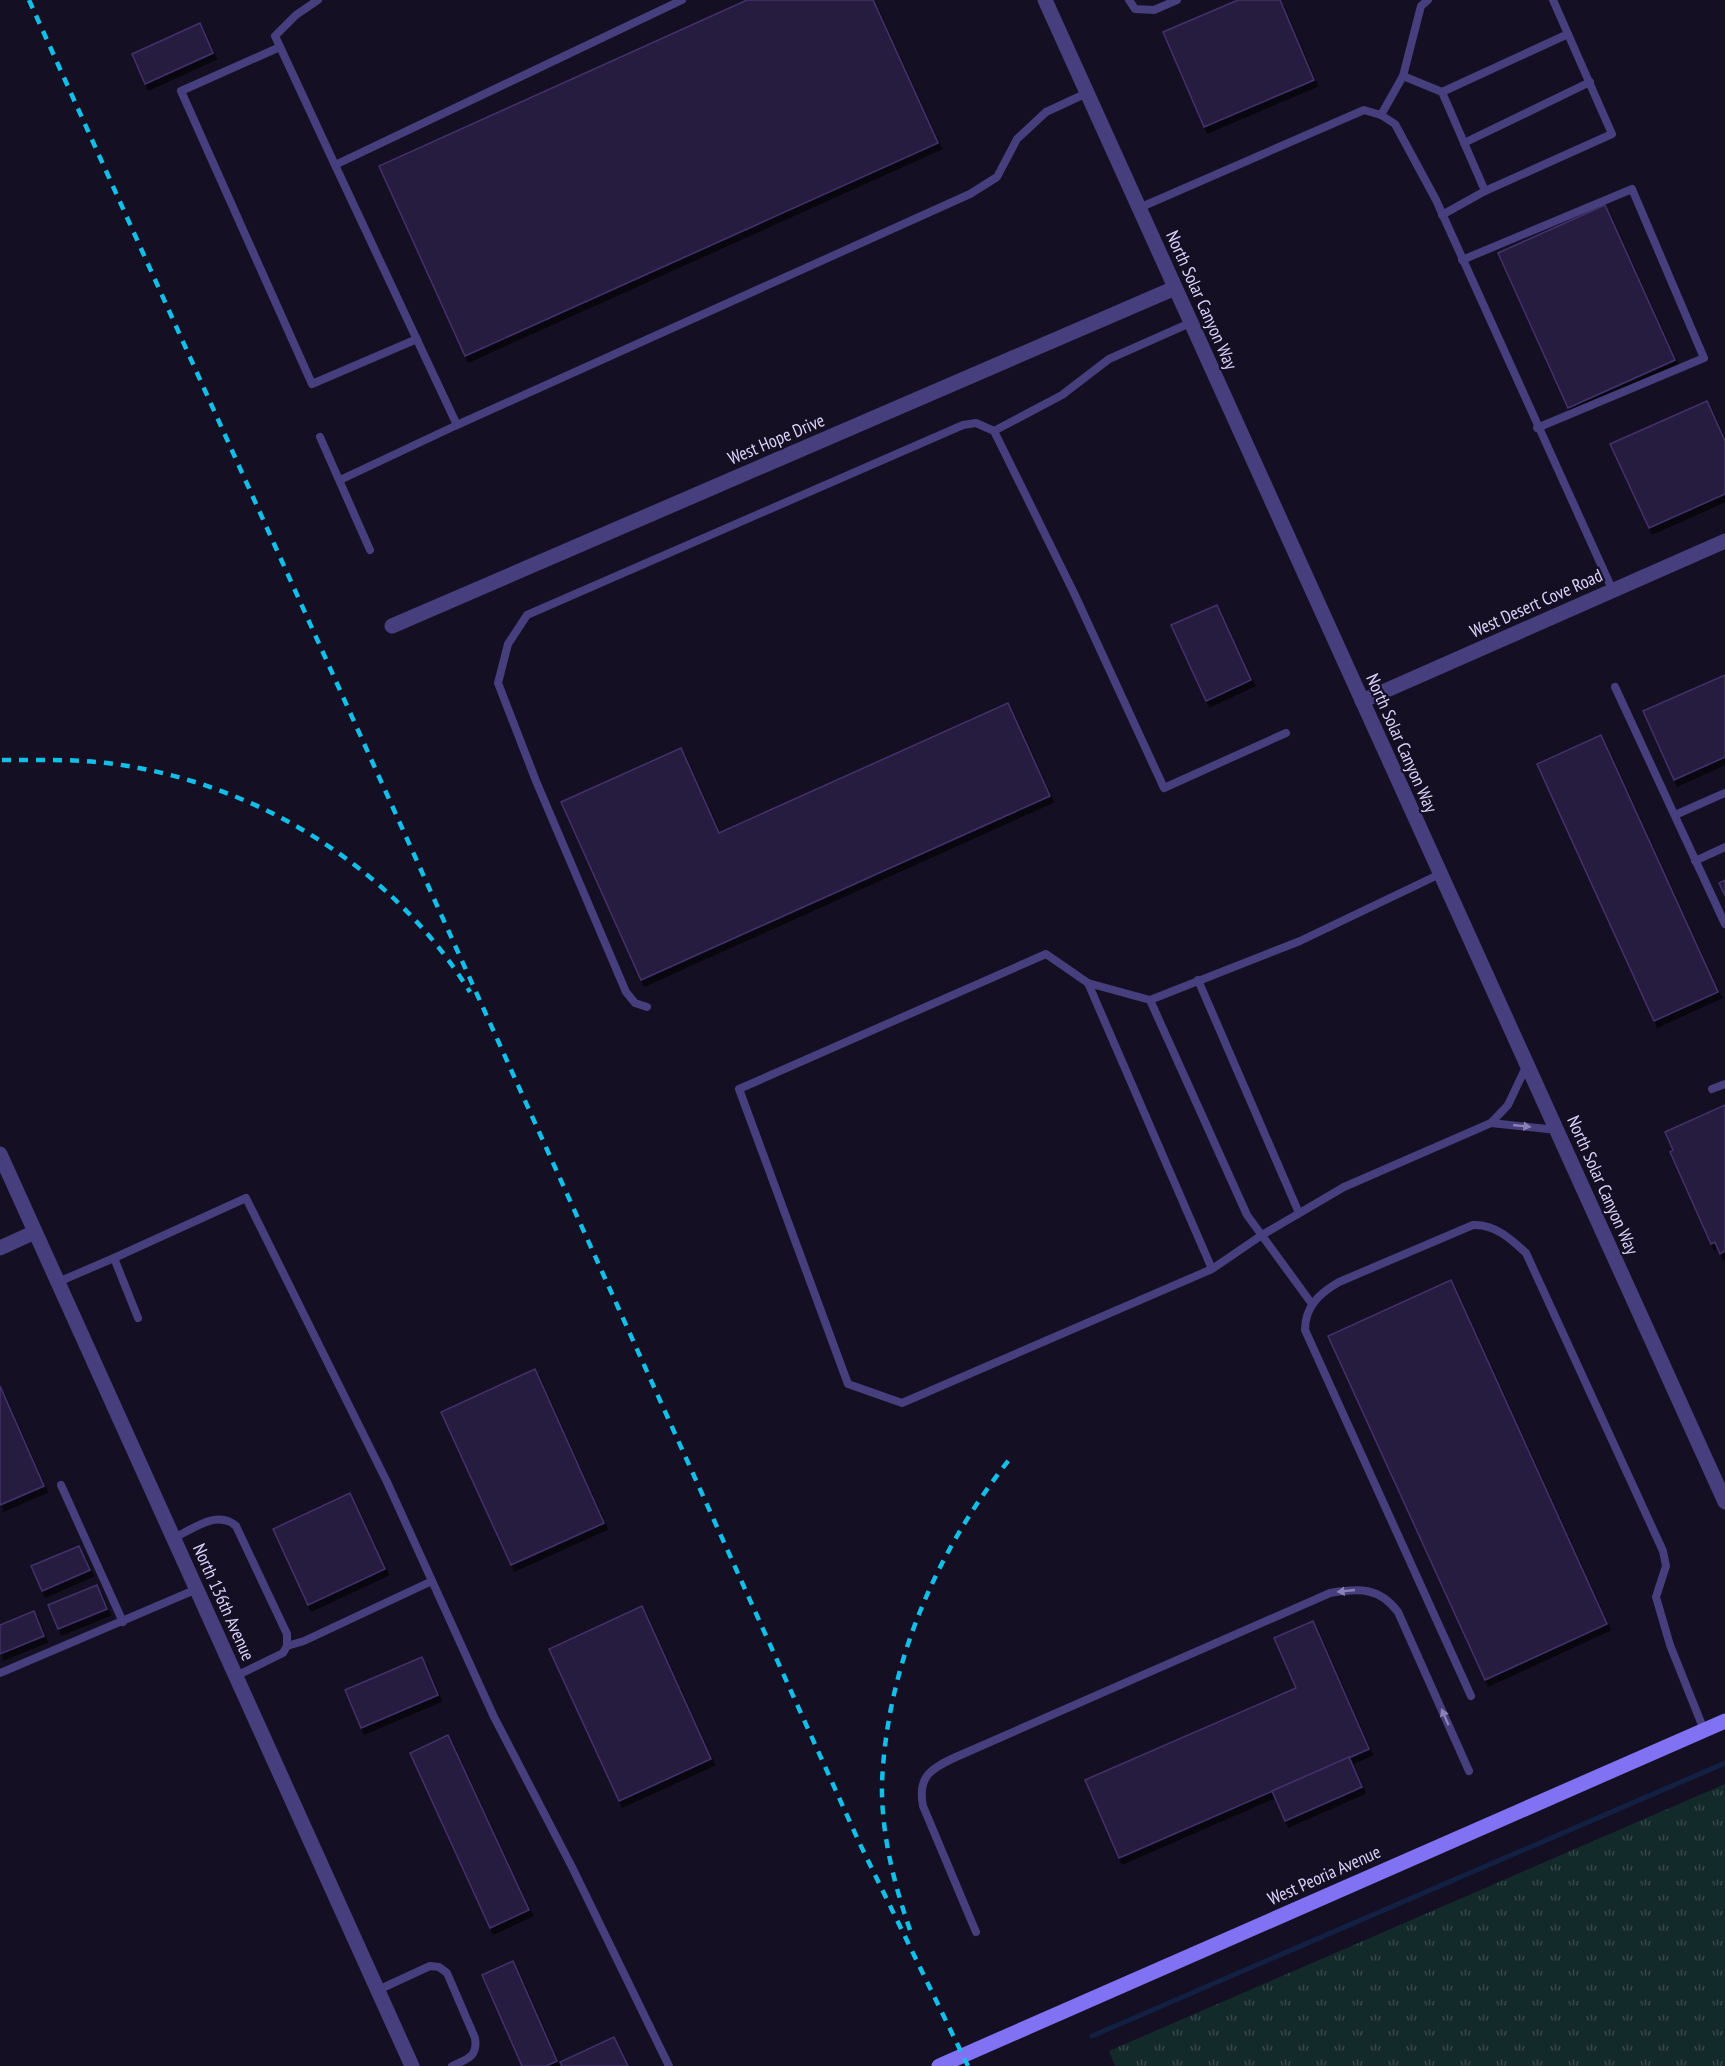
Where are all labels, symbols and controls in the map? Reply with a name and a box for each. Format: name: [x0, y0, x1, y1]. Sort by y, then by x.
street label: North Solar Canyon Way: [1161, 227, 1243, 373]
street label: West Hope Drive: [724, 408, 828, 470]
street label: West Desert Cove Road: [1466, 564, 1606, 642]
street label: North Solar Canyon Way: [1361, 670, 1443, 816]
street label: North Solar Canyon Way: [1562, 1112, 1644, 1258]
one-way arrow: [1513, 1122, 1532, 1131]
street label: North 136th Avenue: [188, 1540, 260, 1664]
one-way arrow: [1336, 1586, 1355, 1595]
one-way arrow: [1441, 1709, 1450, 1726]
street label: West Peoria Avenue: [1264, 1840, 1384, 1910]

